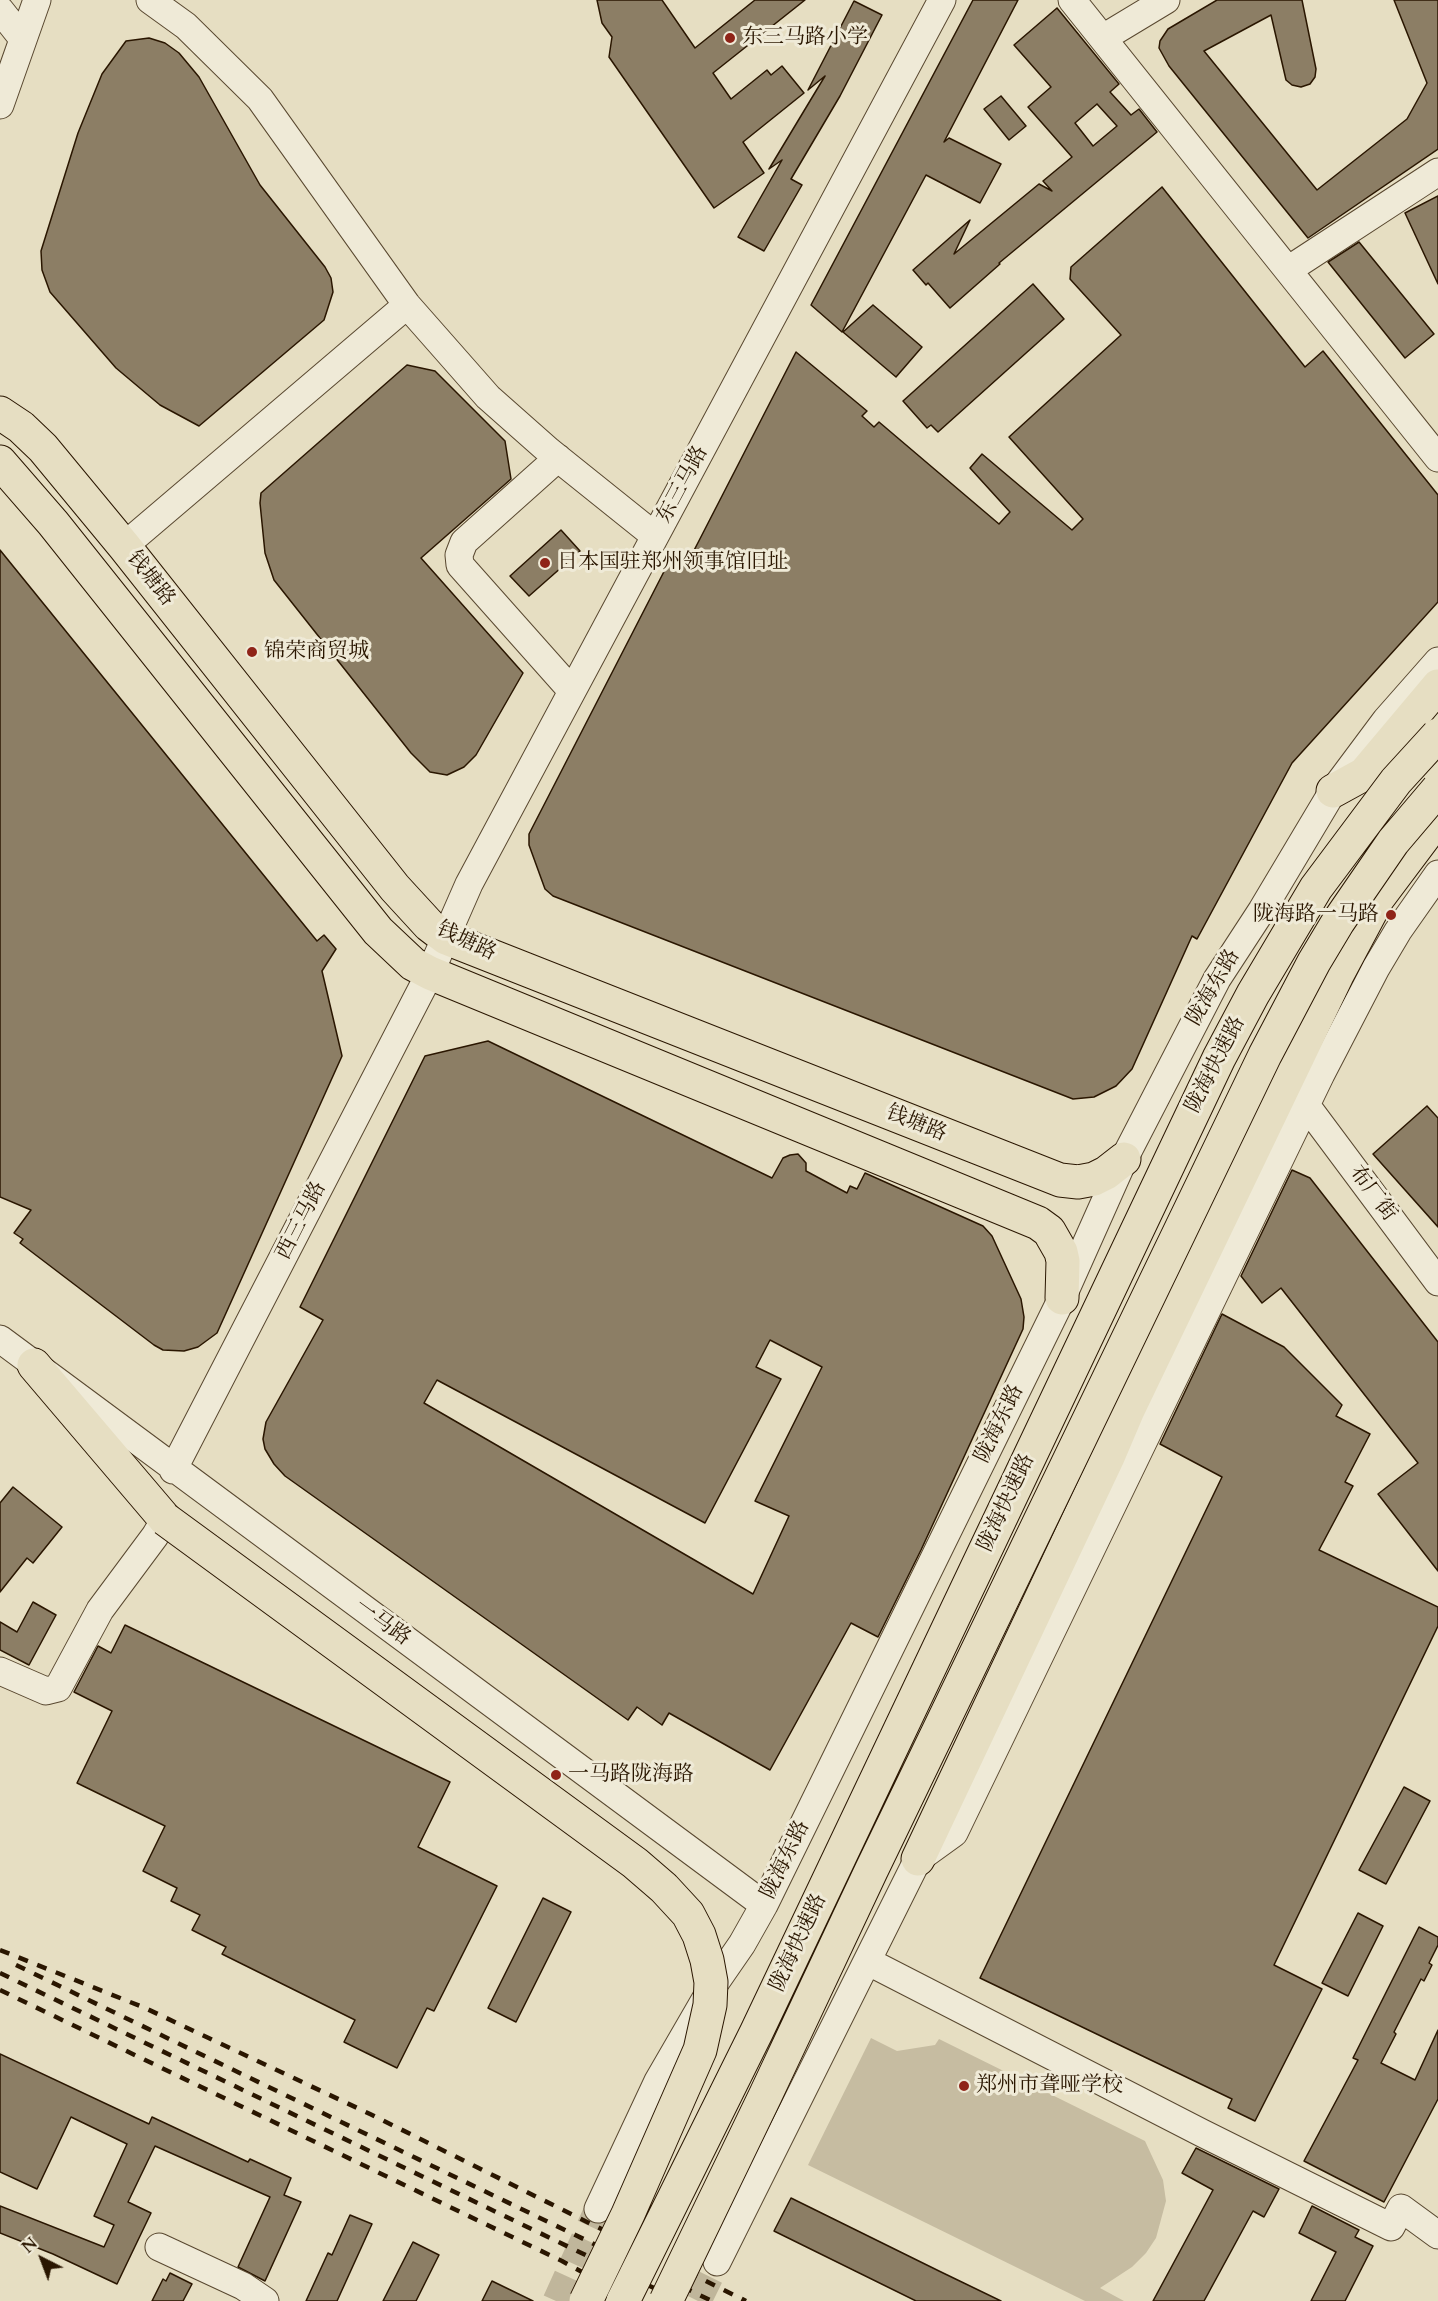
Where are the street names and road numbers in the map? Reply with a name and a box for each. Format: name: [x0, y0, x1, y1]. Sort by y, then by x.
street label: 东三马路: [652, 442, 714, 528]
street label: 钱塘路: [121, 546, 179, 612]
street label: 钱塘路: [432, 917, 500, 967]
street label: 陇海东路: [1182, 945, 1246, 1031]
street label: 陇海快速路: [1181, 1013, 1251, 1117]
street label: 钱塘路: [882, 1101, 950, 1147]
street label: 布厂街: [1343, 1161, 1401, 1227]
street label: 西三马路: [272, 1178, 332, 1264]
street label: 陇海东路: [970, 1381, 1030, 1467]
street label: 陇海快速路: [973, 1450, 1041, 1556]
street label: 一马路: [349, 1594, 415, 1652]
street label: 陇海东路: [756, 1817, 816, 1903]
street label: 陇海快速路: [765, 1890, 833, 1996]

